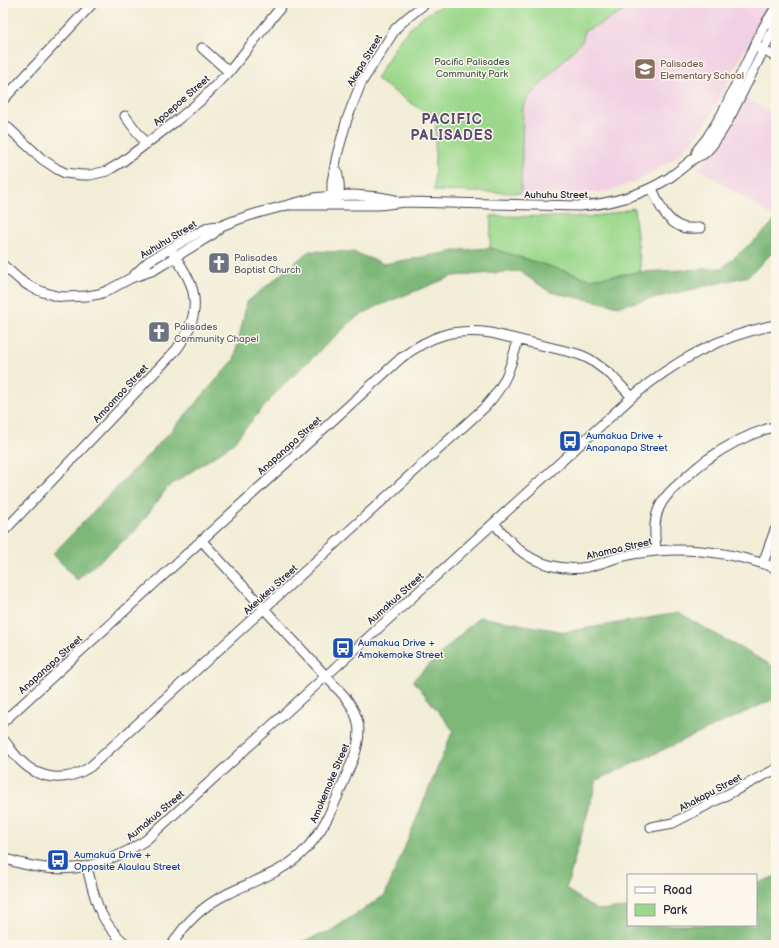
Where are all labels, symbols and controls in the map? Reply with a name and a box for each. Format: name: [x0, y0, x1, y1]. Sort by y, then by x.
street label: Akepa Street: [345, 32, 385, 89]
park label: Pacific Palisades Community Park: [434, 56, 510, 80]
school or university icon: Palisades Elementary School: [632, 56, 658, 82]
place label: Palisades Elementary School: [660, 58, 744, 82]
street label: Apoepoe Street: [151, 73, 212, 129]
district label: PACIFIC PALISADES: [411, 111, 493, 144]
street label: Auhuhu Street: [524, 189, 588, 201]
street label: Auhuhu Street: [138, 218, 199, 261]
church icon: Palisades Baptist Church: [206, 250, 232, 276]
place label: Palisades Baptist Church: [234, 252, 301, 276]
church icon: Palisades Community Chapel: [146, 319, 172, 345]
place label: Palisades Community Chapel: [174, 321, 259, 345]
street label: Amoomoo Street: [91, 362, 151, 425]
street label: Anapanapa Street: [255, 414, 324, 478]
bus stop icon: Aumakua Drive + Anapanapa Street: [557, 428, 583, 454]
place label: Aumakua Drive + Anapanapa Street: [586, 430, 668, 454]
street label: Ahamoa Street: [585, 536, 653, 562]
street label: Akeukeu Street: [241, 562, 300, 617]
street label: Aumakua Street: [365, 570, 426, 627]
street label: Anapanapa Street: [16, 633, 85, 697]
bus stop icon: Aumakua Drive + Amokemoke Street: [330, 635, 356, 661]
place label: Aumakua Drive + Amokemoke Street: [358, 637, 443, 661]
street label: Amokemoke Street: [308, 742, 352, 825]
street label: Ahakapu Street: [677, 771, 744, 814]
street label: Aumakua Street: [124, 788, 187, 843]
bus stop icon: Aumakua Drive + Opposite Alaulau Street: [45, 847, 71, 873]
place label: Aumakua Drive + Opposite Alaulau Street: [74, 849, 180, 873]
legend: [627, 874, 757, 926]
text: Road: [663, 883, 692, 898]
text: Park: [663, 903, 687, 918]

